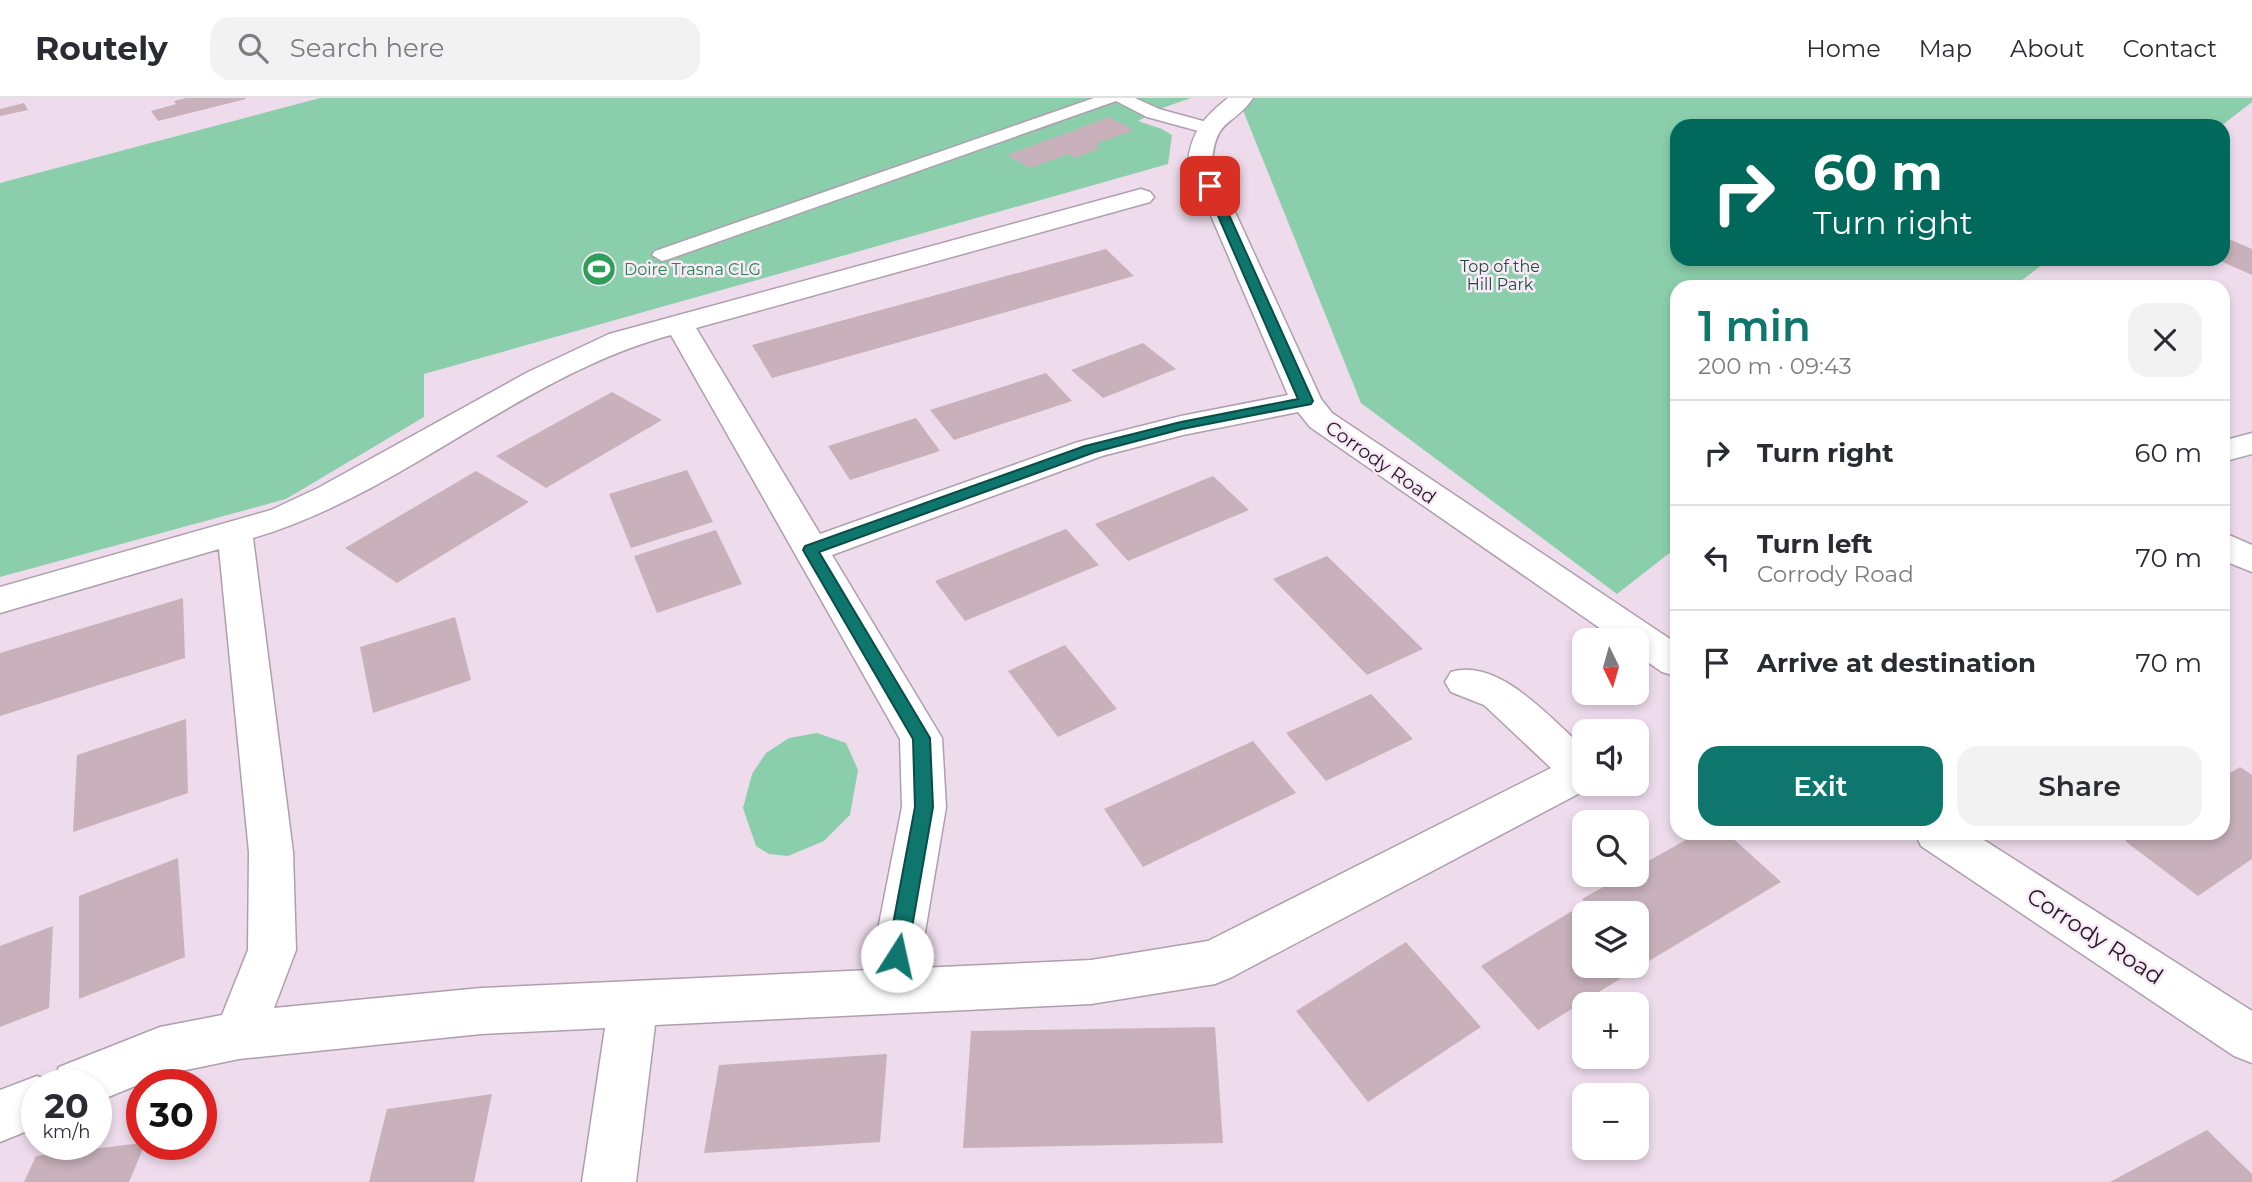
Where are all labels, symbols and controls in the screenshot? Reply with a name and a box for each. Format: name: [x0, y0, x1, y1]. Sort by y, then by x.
search box: [210, 17, 700, 80]
text: Routely: [35, 28, 168, 68]
icon: search: [234, 29, 272, 67]
text: Search here: [290, 32, 445, 64]
text: Home: [1806, 34, 1881, 63]
text: Map: [1919, 34, 1972, 63]
text: About: [2010, 34, 2084, 63]
text: Contact: [2122, 34, 2217, 63]
text: 60 m: [1813, 143, 1943, 202]
icon: right: [1698, 147, 1789, 238]
pin: [1180, 156, 1240, 216]
icon: arrive: [1191, 167, 1229, 205]
text: Turn right: [1813, 203, 1973, 242]
sports icon: Doire Trasna CLG: [580, 250, 618, 288]
park label: Top of the Hill Park: [1460, 257, 1540, 294]
place label: Doire Trasna CLG: [624, 260, 761, 279]
text: 1 min: [1698, 300, 1811, 352]
button: close: [2128, 303, 2202, 377]
text: 200 m · 09:43: [1698, 352, 1852, 380]
street label: Corrody Road: [1321, 416, 1440, 509]
icon: right: [1698, 434, 1736, 472]
text: Turn right: [1757, 437, 1893, 469]
text: 60 m: [2135, 437, 2202, 469]
text: Turn left: [1757, 528, 1873, 560]
icon: left: [1698, 539, 1736, 577]
text: 70 m: [2136, 542, 2202, 574]
text: Corrody Road: [1757, 560, 1914, 588]
north arrow: [1572, 628, 1648, 705]
map controls: [1572, 628, 1649, 1160]
icon: arrive: [1698, 644, 1736, 682]
text: Arrive at destination: [1757, 647, 2036, 679]
text: 70 m: [2136, 647, 2202, 679]
button: sound: [1572, 719, 1649, 796]
button: Exit: [1698, 746, 1943, 826]
button: Share: [1957, 746, 2202, 826]
button: search: [1572, 810, 1649, 887]
street label: Corrody Road: [2022, 882, 2168, 990]
button: layers: [1572, 901, 1649, 978]
position arrow: [860, 919, 934, 993]
button: +: [1572, 992, 1649, 1069]
speed limit sign: 30: [126, 1069, 217, 1160]
button: −: [1572, 1083, 1649, 1160]
text: 20: [44, 1084, 89, 1127]
text: km/h: [42, 1121, 91, 1143]

